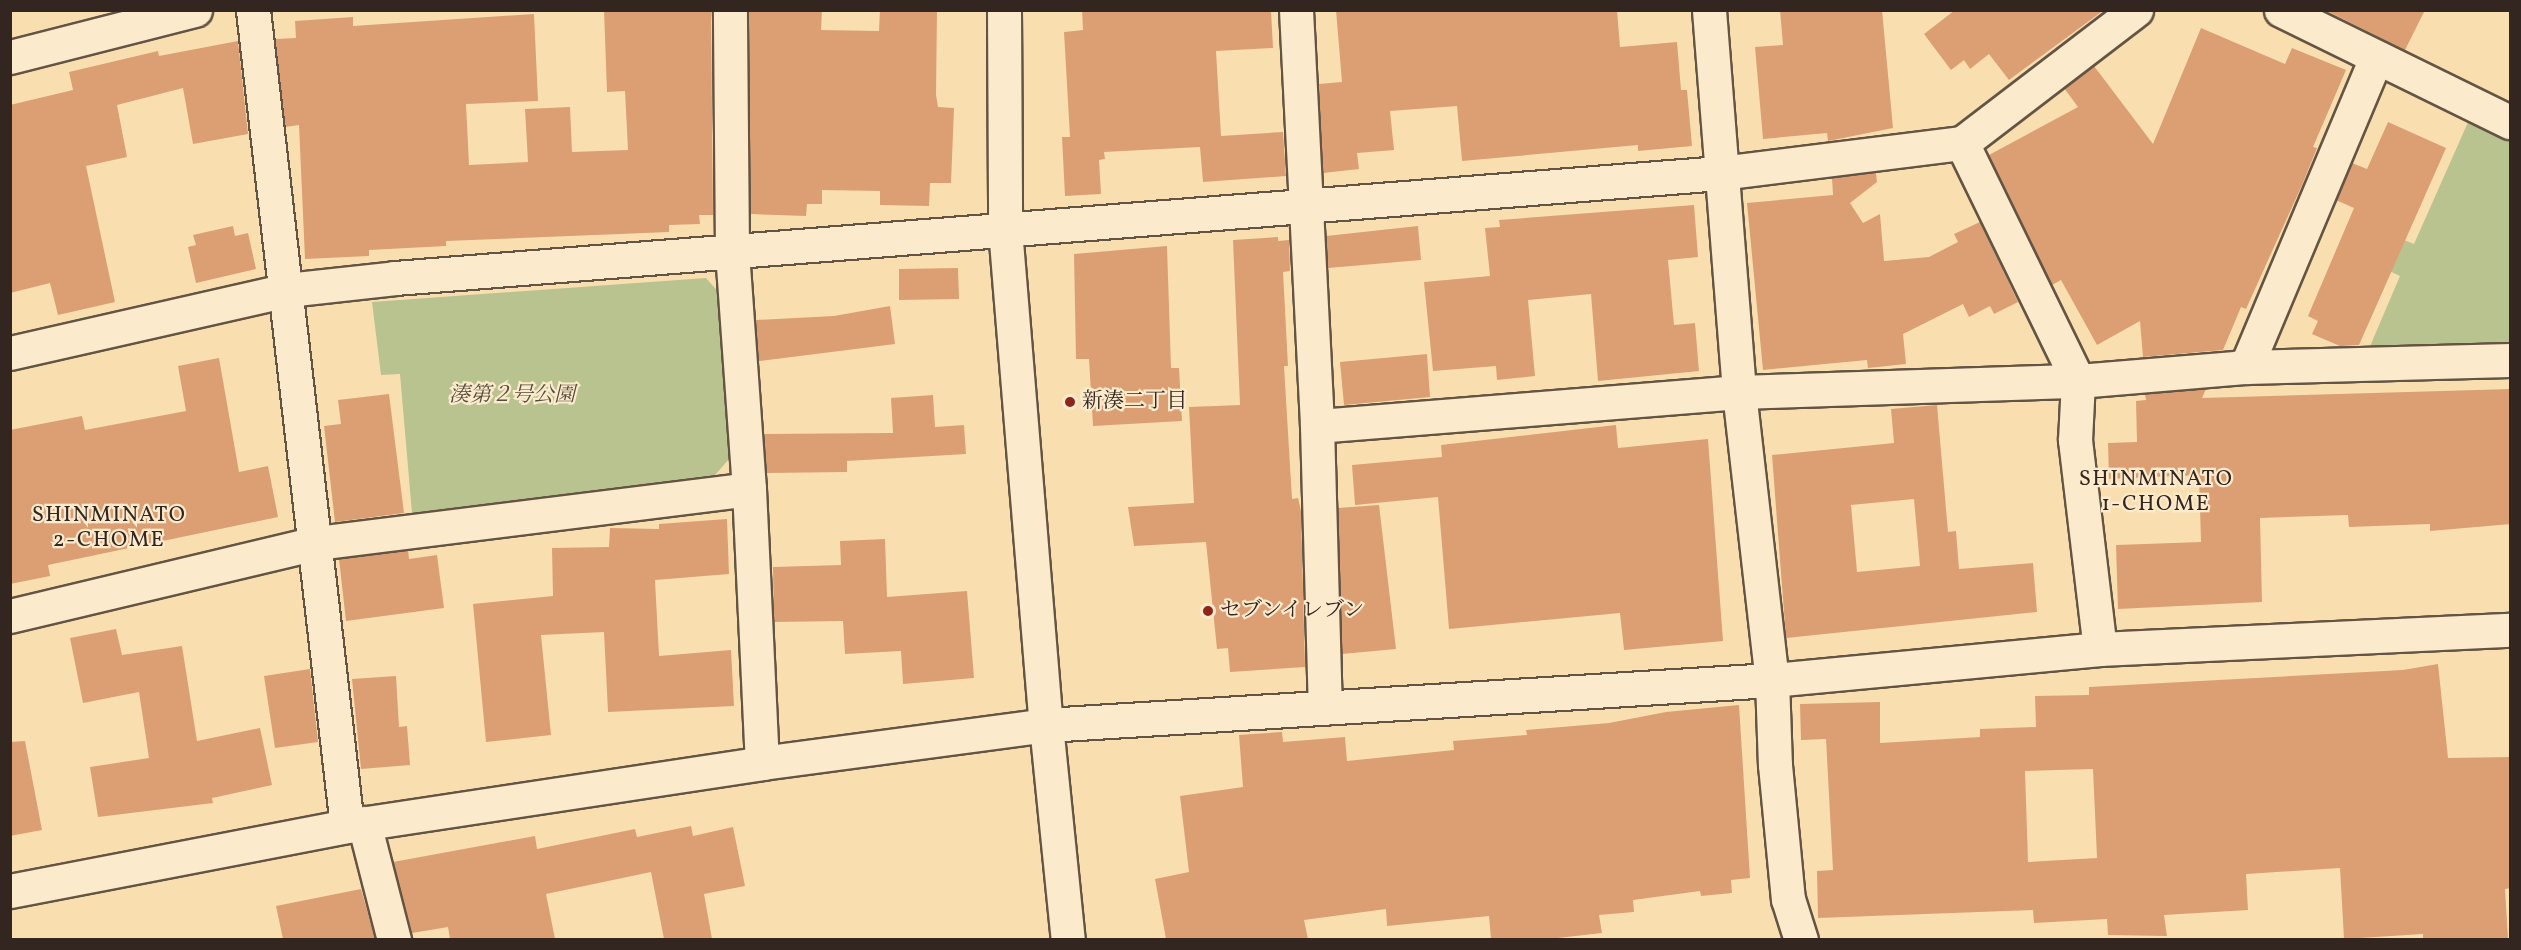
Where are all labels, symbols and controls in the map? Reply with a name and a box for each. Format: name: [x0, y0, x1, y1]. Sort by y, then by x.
park label: 湊第２号公園: [449, 383, 575, 409]
place label: 新湊二丁目: [1082, 389, 1187, 415]
marker: 新湊二丁目: [1063, 395, 1077, 409]
district label: SHINMINATO 1-CHOME: [2079, 466, 2233, 518]
district label: SHINMINATO 2-CHOME: [32, 502, 186, 554]
place label: セブンイレブン: [1220, 598, 1367, 624]
marker: セブンイレブン: [1201, 604, 1215, 618]

